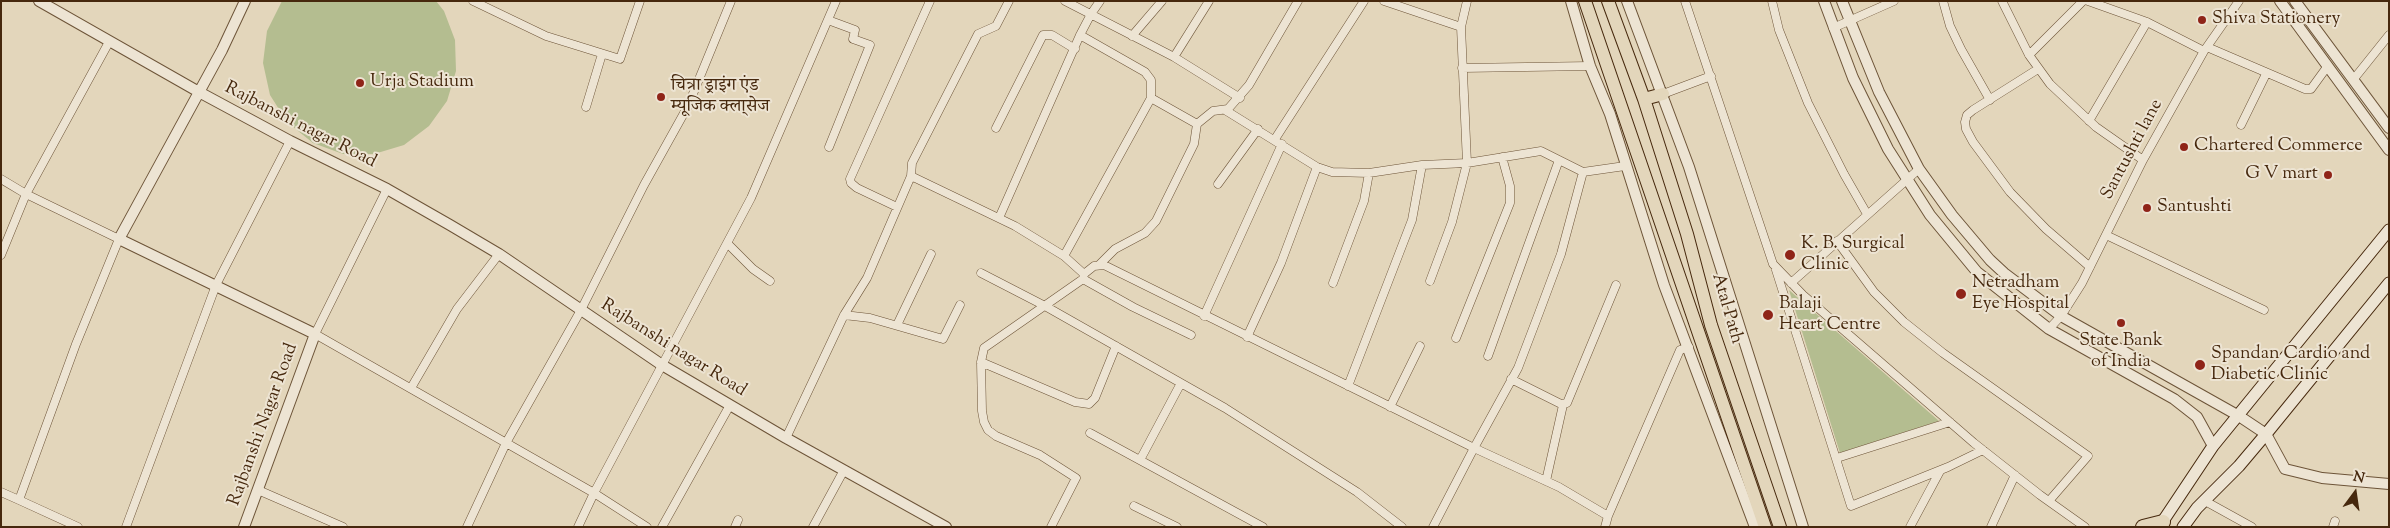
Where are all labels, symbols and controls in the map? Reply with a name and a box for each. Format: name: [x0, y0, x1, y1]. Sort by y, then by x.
place label: Shiva Stationery: [2212, 9, 2340, 31]
marker: Shiva Stationery: [2196, 14, 2208, 26]
place label: Urja Stadium: [370, 72, 474, 94]
place label: चित्रा ड्राइंग एंड म्यूजिक क्ला्सेज: [671, 76, 769, 118]
marker: Urja Stadium: [354, 77, 366, 89]
street label: Rajbanshi nagar Road: [220, 78, 380, 174]
marker: चित्रा ड्राइंग एंड म्यूजिक क्ला्सेज: [655, 91, 667, 103]
street label: Santushti lane: [2097, 96, 2169, 204]
place label: Chartered Commerce: [2194, 136, 2363, 158]
marker: Chartered Commerce: [2178, 141, 2190, 153]
place label: G V mart: [2245, 164, 2318, 186]
marker: G V mart: [2322, 169, 2334, 181]
place label: Santushti: [2157, 197, 2232, 219]
marker: Santushti: [2141, 202, 2153, 214]
place label: K. B. Surgical Clinic: [1801, 234, 1905, 276]
marker: K. B. Surgical Clinic: [1783, 248, 1797, 262]
street label: Atal Path: [1706, 271, 1746, 347]
place label: Netradham Eye Hospital: [1972, 273, 2069, 316]
marker: Netradham Eye Hospital: [1954, 287, 1968, 301]
place label: Balaji Heart Centre: [1779, 294, 1881, 336]
street label: Rajbanshi nagar Road: [596, 295, 750, 403]
marker: Balaji Heart Centre: [1761, 308, 1775, 322]
marker: State Bank of India: [2115, 317, 2127, 329]
place label: State Bank of India: [2079, 331, 2163, 374]
street label: Rajbanshi Nagar Road: [225, 341, 303, 509]
place label: Spandan Cardio and Diabetic Clinic: [2211, 344, 2370, 386]
marker: Spandan Cardio and Diabetic Clinic: [2193, 358, 2207, 372]
text: N: [2351, 467, 2366, 490]
north arrow: [2330, 468, 2380, 518]

